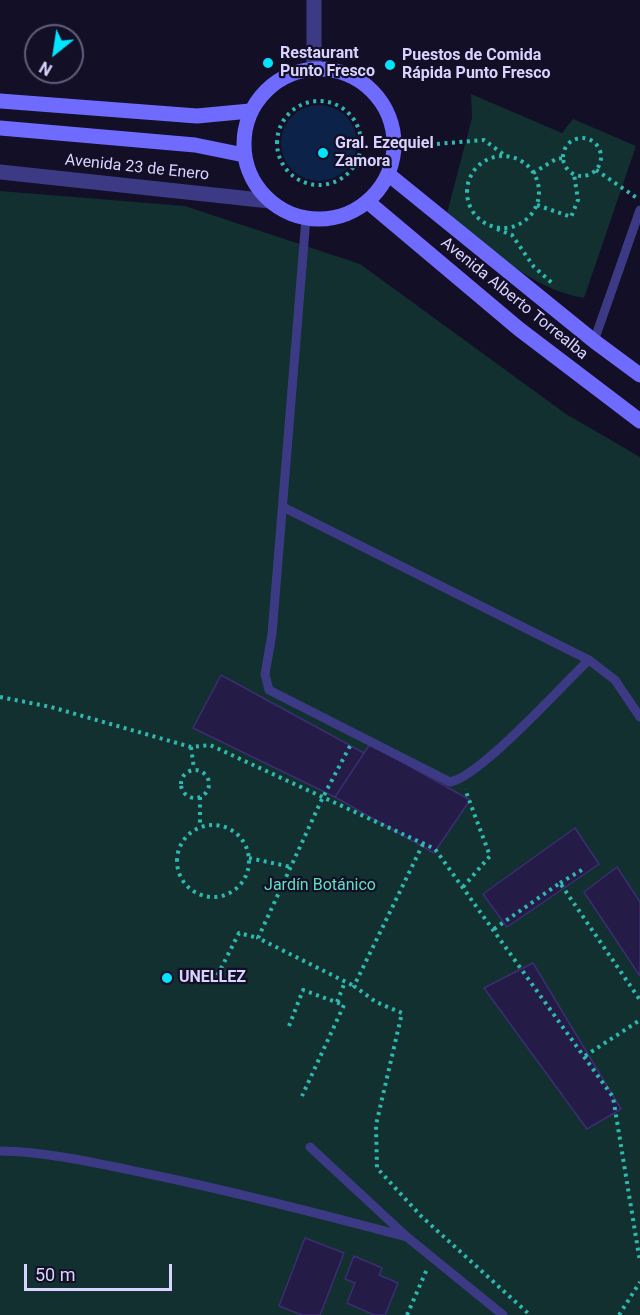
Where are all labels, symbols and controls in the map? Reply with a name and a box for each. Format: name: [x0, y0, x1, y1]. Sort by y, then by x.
north arrow: [24, 24, 84, 84]
place label: Restaurant Punto Fresco: [280, 44, 375, 82]
place label: Puestos de Comida Rápida Punto Fresco: [402, 46, 551, 84]
marker: Restaurant Punto Fresco: [261, 56, 275, 70]
text: N: [36, 57, 55, 79]
marker: Puestos de Comida Rápida Punto Fresco: [383, 58, 397, 72]
place label: Gral. Ezequiel Zamora: [335, 134, 434, 172]
marker: Gral. Ezequiel Zamora: [316, 146, 330, 160]
street label: Avenida 23 de Enero: [64, 151, 210, 185]
street label: Avenida Alberto Torrealba: [437, 234, 591, 364]
park label: Jardín Botánico: [264, 876, 376, 896]
place label: UNELLEZ: [179, 968, 246, 988]
marker: UNELLEZ: [160, 971, 174, 985]
scale bar: [27, 1252, 176, 1290]
text: 50 m: [35, 1264, 75, 1285]

